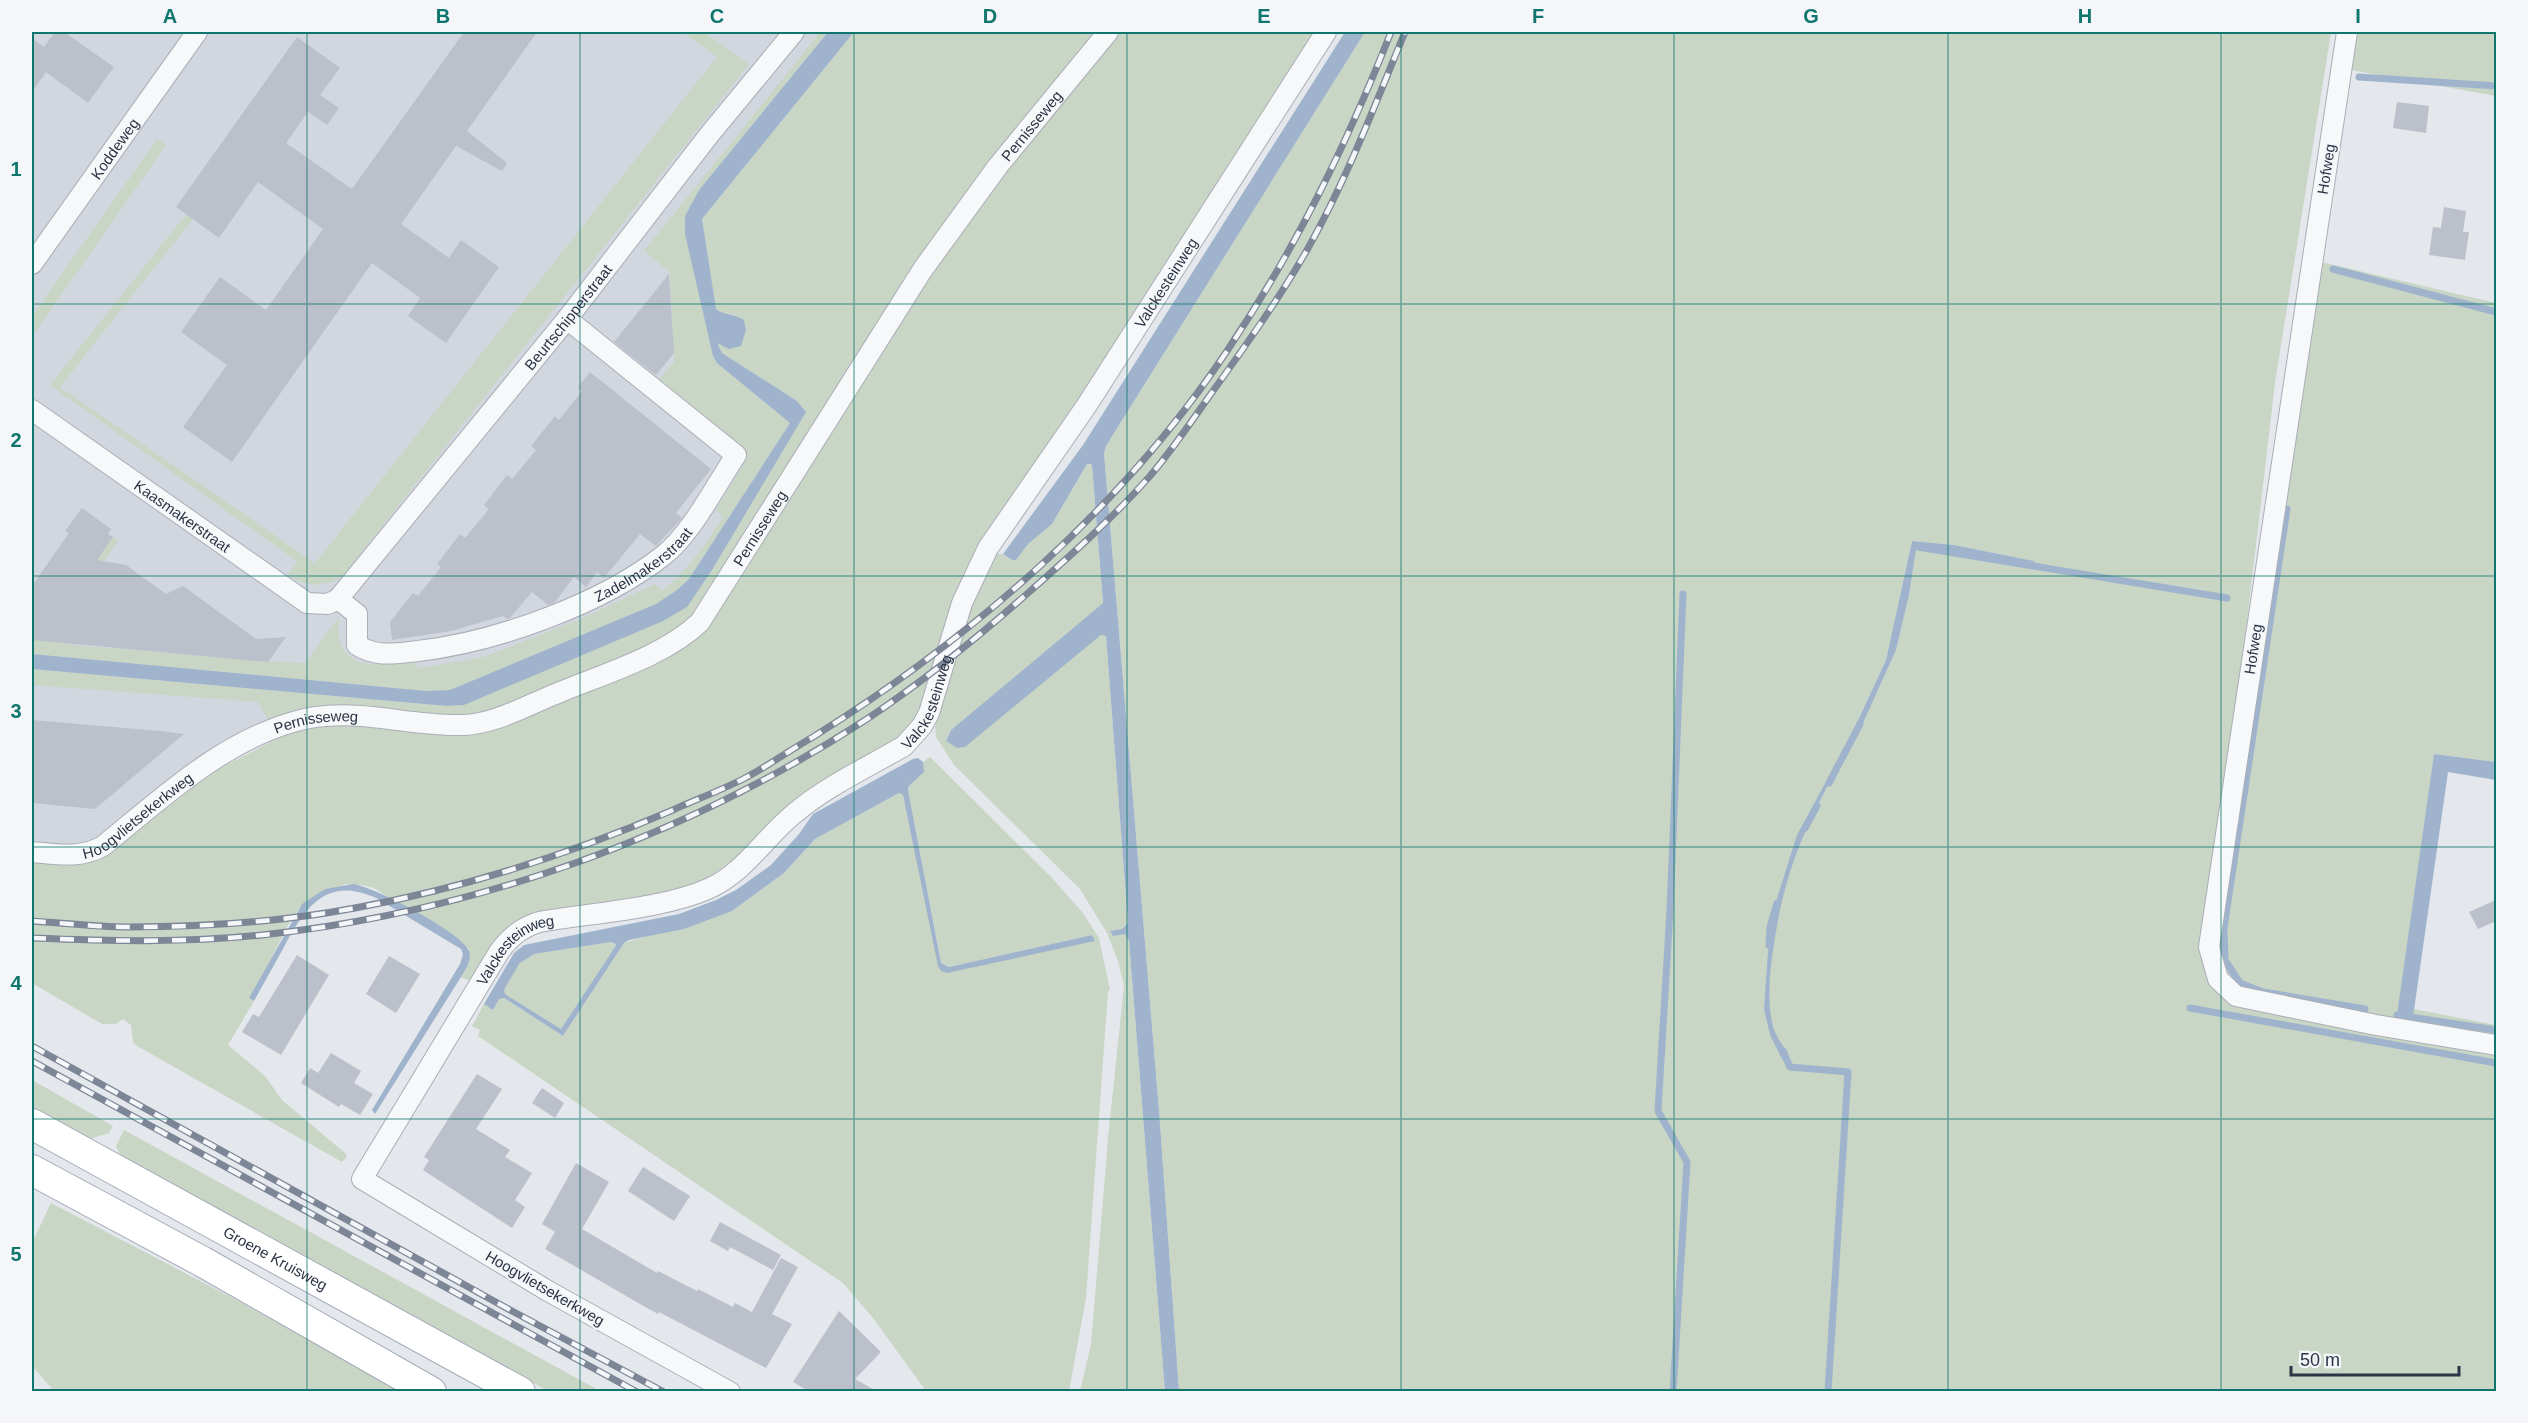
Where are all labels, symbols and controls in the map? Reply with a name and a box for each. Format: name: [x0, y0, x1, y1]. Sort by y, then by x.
text: A: [163, 5, 177, 27]
text: B: [436, 5, 450, 27]
text: C: [710, 5, 724, 27]
text: D: [983, 5, 997, 27]
text: E: [1257, 5, 1271, 27]
text: F: [1532, 5, 1544, 27]
text: G: [1803, 5, 1819, 27]
text: H: [2078, 5, 2092, 27]
text: I: [2355, 5, 2361, 27]
street label: Pernisseweg: [997, 87, 1065, 164]
street label: Koddeweg: [87, 114, 142, 182]
street label: Hofweg: [2314, 143, 2338, 195]
text: 1: [10, 158, 22, 180]
street label: Valckesteinweg: [1131, 234, 1200, 330]
street label: Beurtschipperstraat: [521, 260, 615, 373]
text: 2: [10, 429, 22, 451]
street label: Kaasmakerstraat: [131, 476, 235, 556]
street label: Pernisseweg: [729, 487, 790, 569]
street label: Zadelmakerstraat: [591, 523, 695, 605]
street label: Hofweg: [2241, 623, 2265, 675]
street label: Valckesteinweg: [897, 652, 955, 752]
text: 3: [10, 700, 22, 722]
street label: Pernisseweg: [271, 707, 359, 736]
street label: Hoogvlietsekerkweg: [81, 769, 196, 862]
street label: Valckesteinweg: [473, 911, 555, 988]
text: 4: [10, 972, 22, 994]
street label: Groene Kruisweg: [221, 1222, 331, 1293]
text: 5: [10, 1243, 22, 1265]
street label: Hoogvlietsekerkweg: [483, 1247, 607, 1329]
scale bar: [2291, 1339, 2459, 1377]
text: 50 m: [2300, 1350, 2340, 1370]

